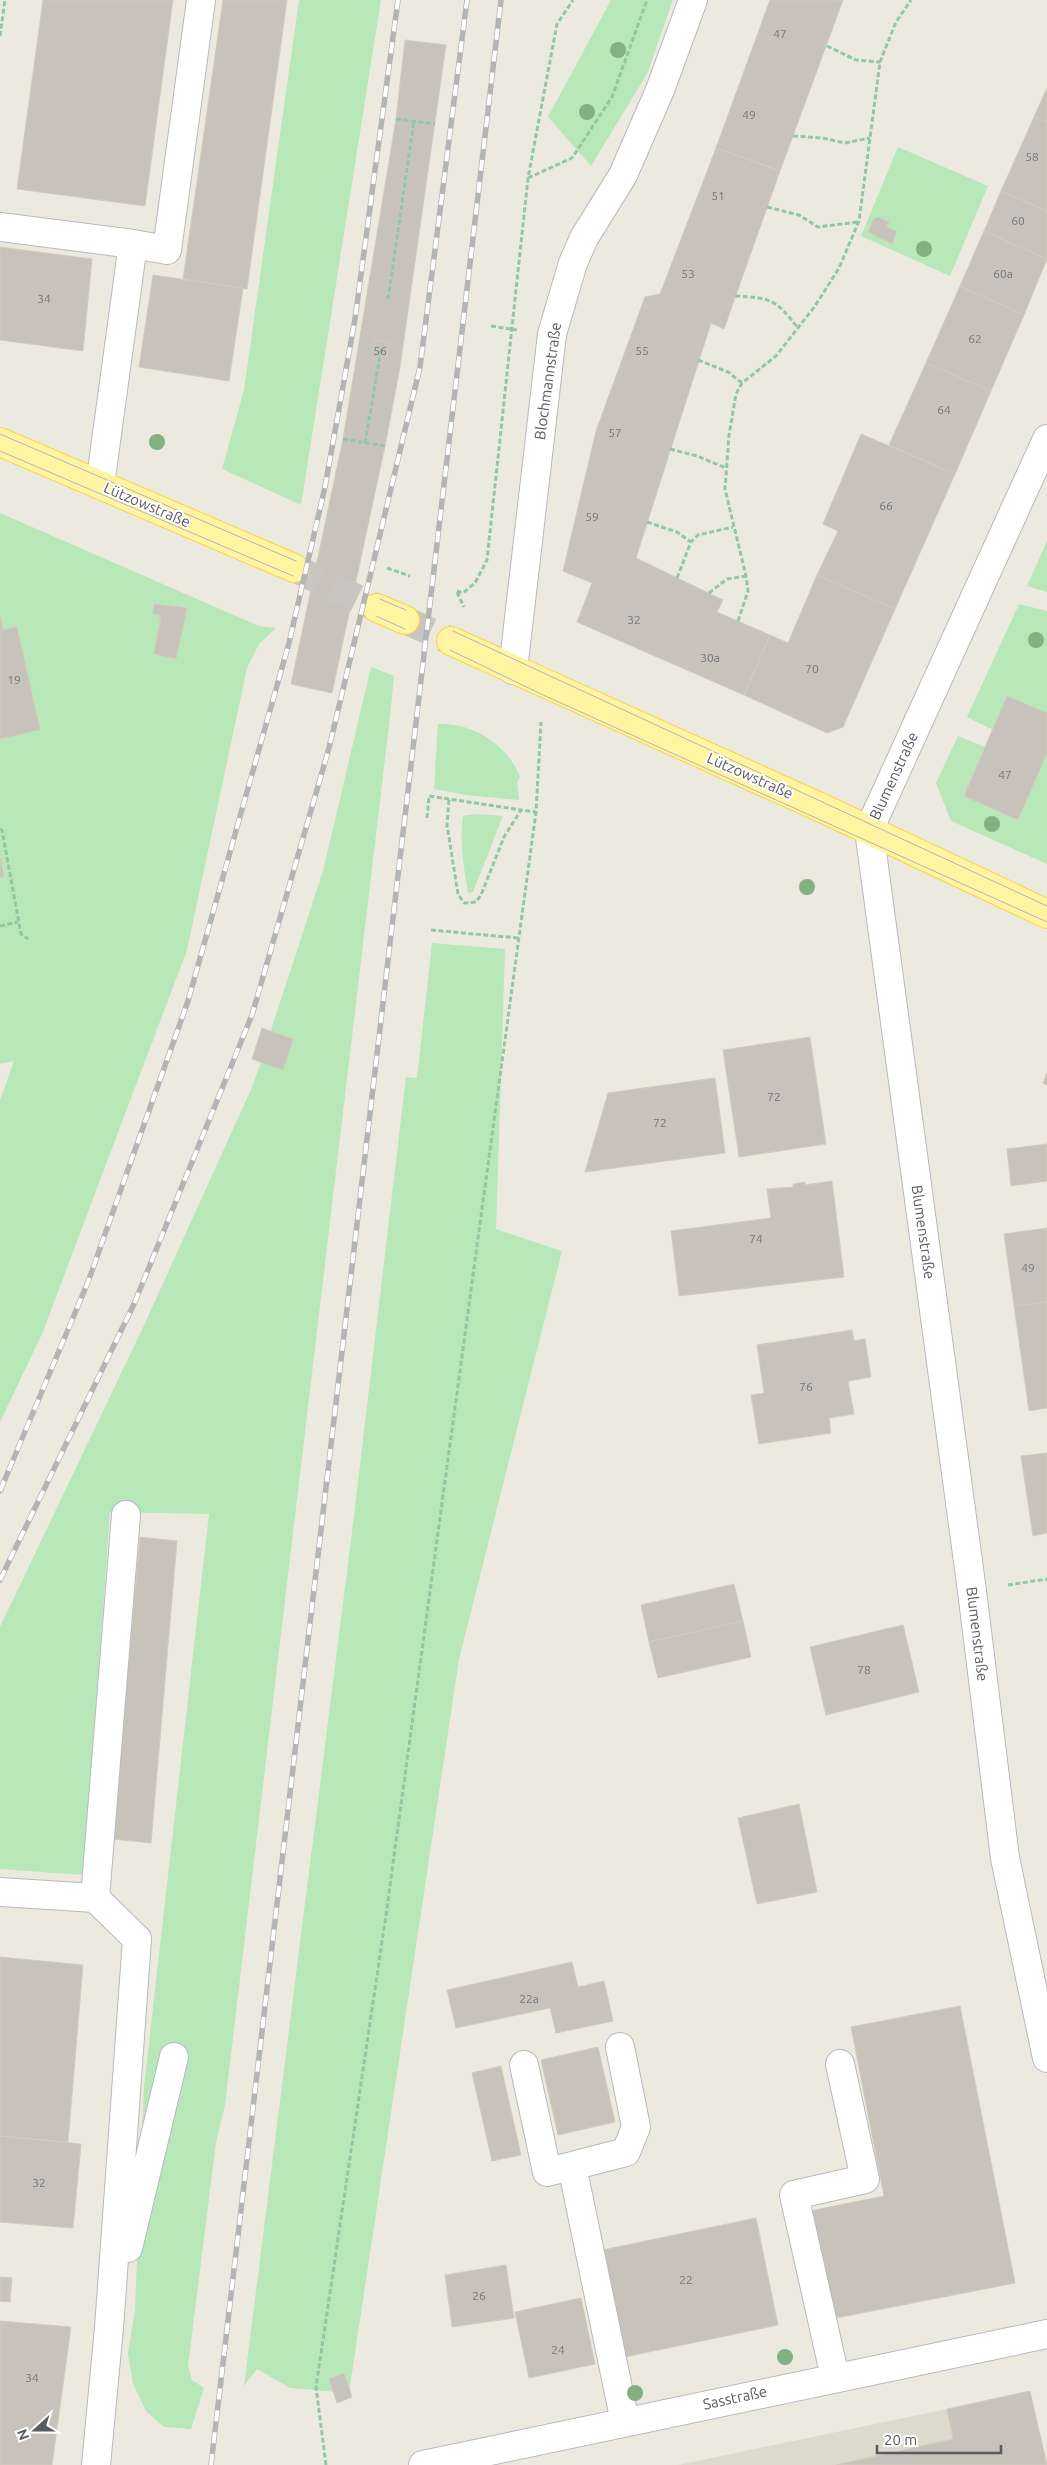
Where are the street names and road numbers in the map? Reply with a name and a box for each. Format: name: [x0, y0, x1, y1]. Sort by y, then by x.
street label: Blochmannstraße: [531, 321, 564, 441]
street label: Lützowstraße: [101, 479, 193, 530]
street label: Blumenstraße: [866, 729, 921, 822]
street label: Lützowstraße: [705, 749, 796, 802]
street label: Blumenstraße: [908, 1184, 939, 1280]
street label: Blumenstraße: [963, 1586, 992, 1682]
street label: Sasstraße: [701, 2382, 769, 2413]

